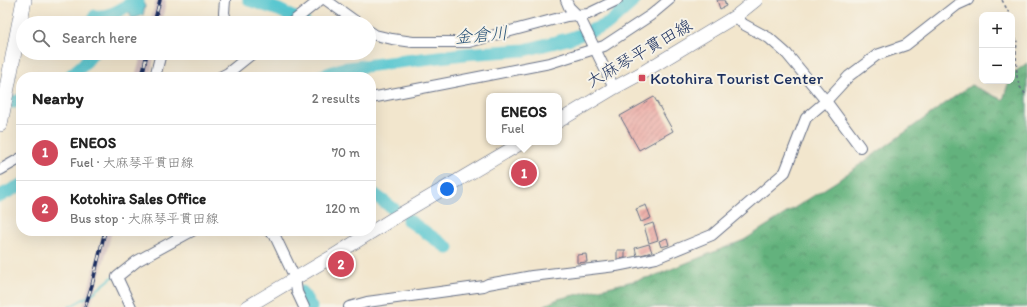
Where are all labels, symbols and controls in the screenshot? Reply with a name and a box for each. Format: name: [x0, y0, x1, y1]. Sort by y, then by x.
map controls: [979, 12, 1015, 84]
button: +: [979, 12, 1015, 48]
street label: 大麻琴平貫田線: [582, 15, 696, 91]
search box: [16, 16, 376, 60]
water label: 金倉川: [453, 22, 509, 48]
icon: search: [30, 27, 52, 49]
text: Search here: [62, 29, 137, 47]
button: −: [979, 48, 1015, 84]
place label: Kotohira Tourist Center: [650, 68, 824, 88]
marker: Kotohira Tourist Center: [637, 73, 647, 83]
text: Nearby: [32, 88, 84, 108]
text: 2 results: [312, 91, 360, 106]
popup: [486, 93, 562, 145]
text: ENEOS: [501, 103, 547, 121]
text: Fuel: [501, 121, 525, 136]
text: ENEOS: [70, 134, 116, 152]
text: 1: [42, 145, 48, 160]
text: 70 m: [332, 145, 360, 160]
text: Fuel · 大麻琴平貫田線: [70, 155, 194, 170]
pin: 1: [511, 158, 537, 188]
your location: [437, 179, 457, 199]
text: Kotohira Sales Office: [70, 190, 206, 208]
text: 2: [42, 201, 48, 216]
text: 120 m: [325, 201, 360, 216]
text: Bus stop · 大麻琴平貫田線: [70, 211, 218, 226]
pin: 2: [328, 249, 354, 279]

